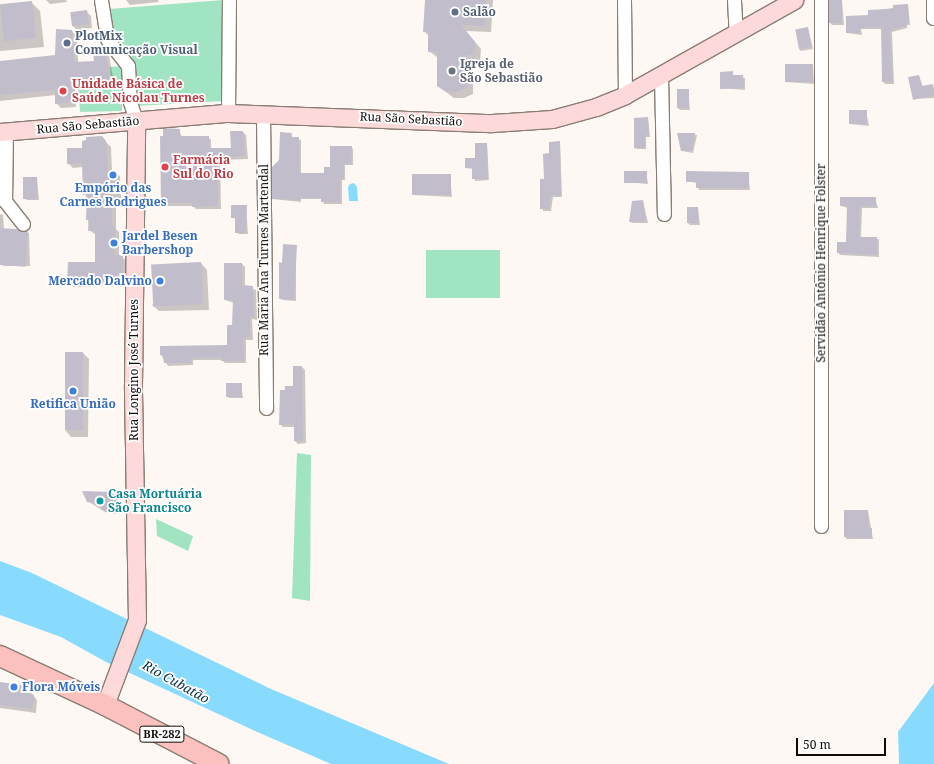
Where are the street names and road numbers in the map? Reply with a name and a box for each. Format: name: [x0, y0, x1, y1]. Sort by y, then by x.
street label: Rua São Sebastião: [359, 109, 463, 129]
street label: Rua São Sebastião: [36, 113, 140, 137]
street label: Servidão Antônio Henrique Folster: [814, 163, 828, 363]
street label: Rua Maria Ana Turnes Martendal: [257, 164, 271, 356]
street label: Rua Longino José Turnes: [127, 299, 141, 441]
road number: BR-282: [139, 725, 185, 743]

